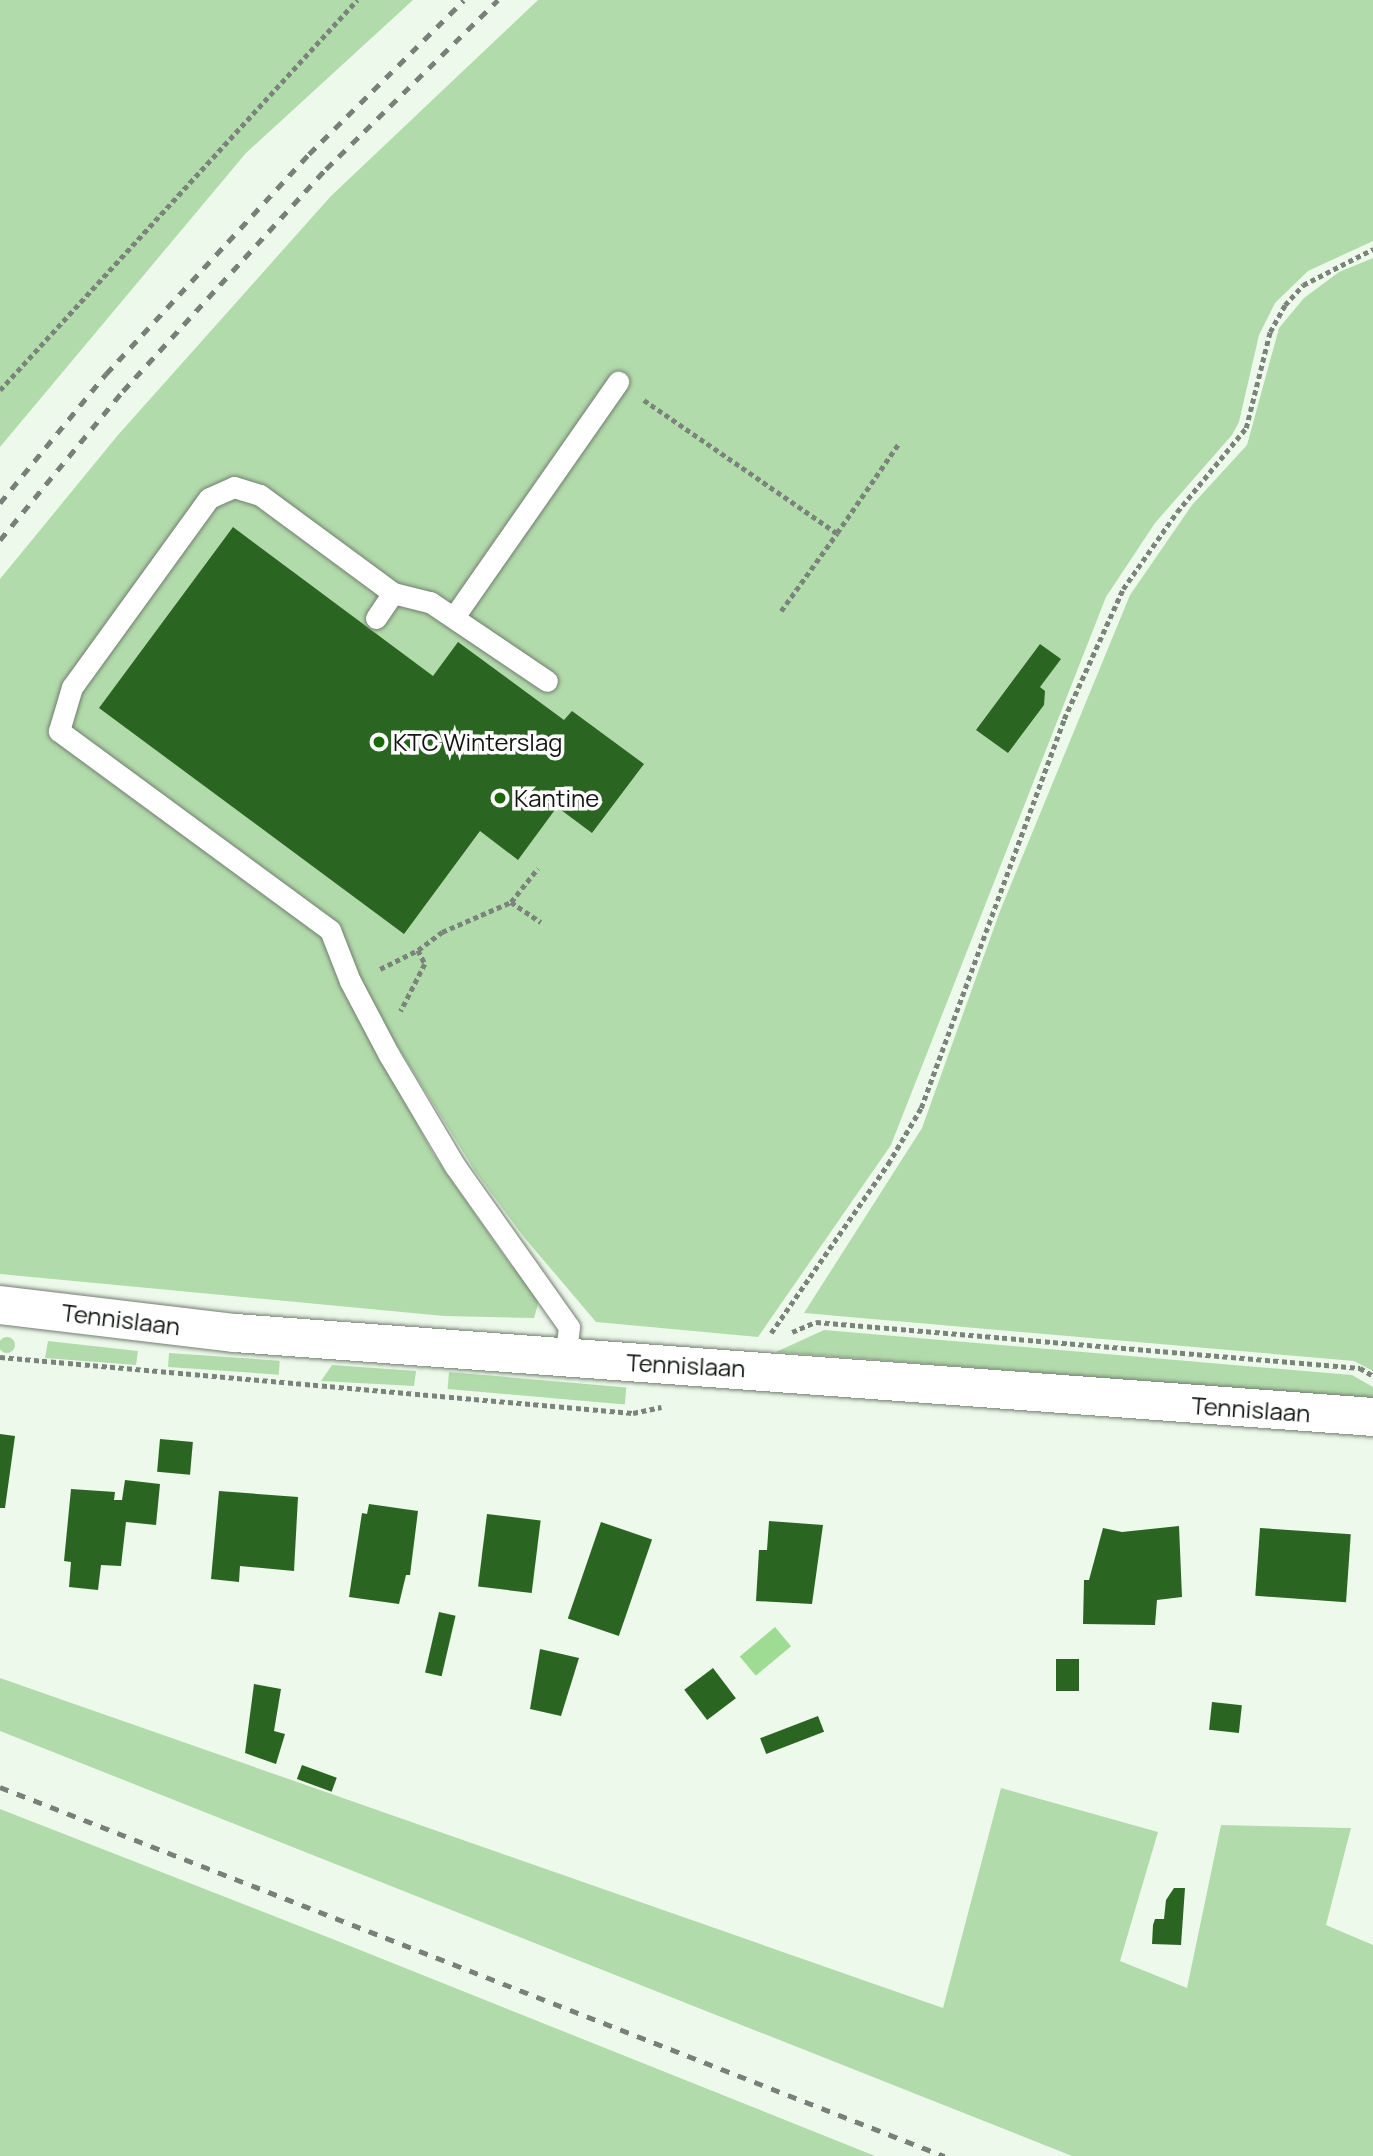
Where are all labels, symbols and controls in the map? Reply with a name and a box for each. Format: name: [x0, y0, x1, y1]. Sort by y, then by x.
place label: KTC Winterslag: [393, 728, 562, 756]
marker: KTC Winterslag: [371, 734, 387, 750]
place label: Kantine: [514, 784, 599, 812]
marker: Kantine: [492, 790, 508, 806]
street label: Tennislaan: [60, 1297, 182, 1341]
street label: Tennislaan: [626, 1347, 746, 1383]
street label: Tennislaan: [1190, 1390, 1312, 1428]

